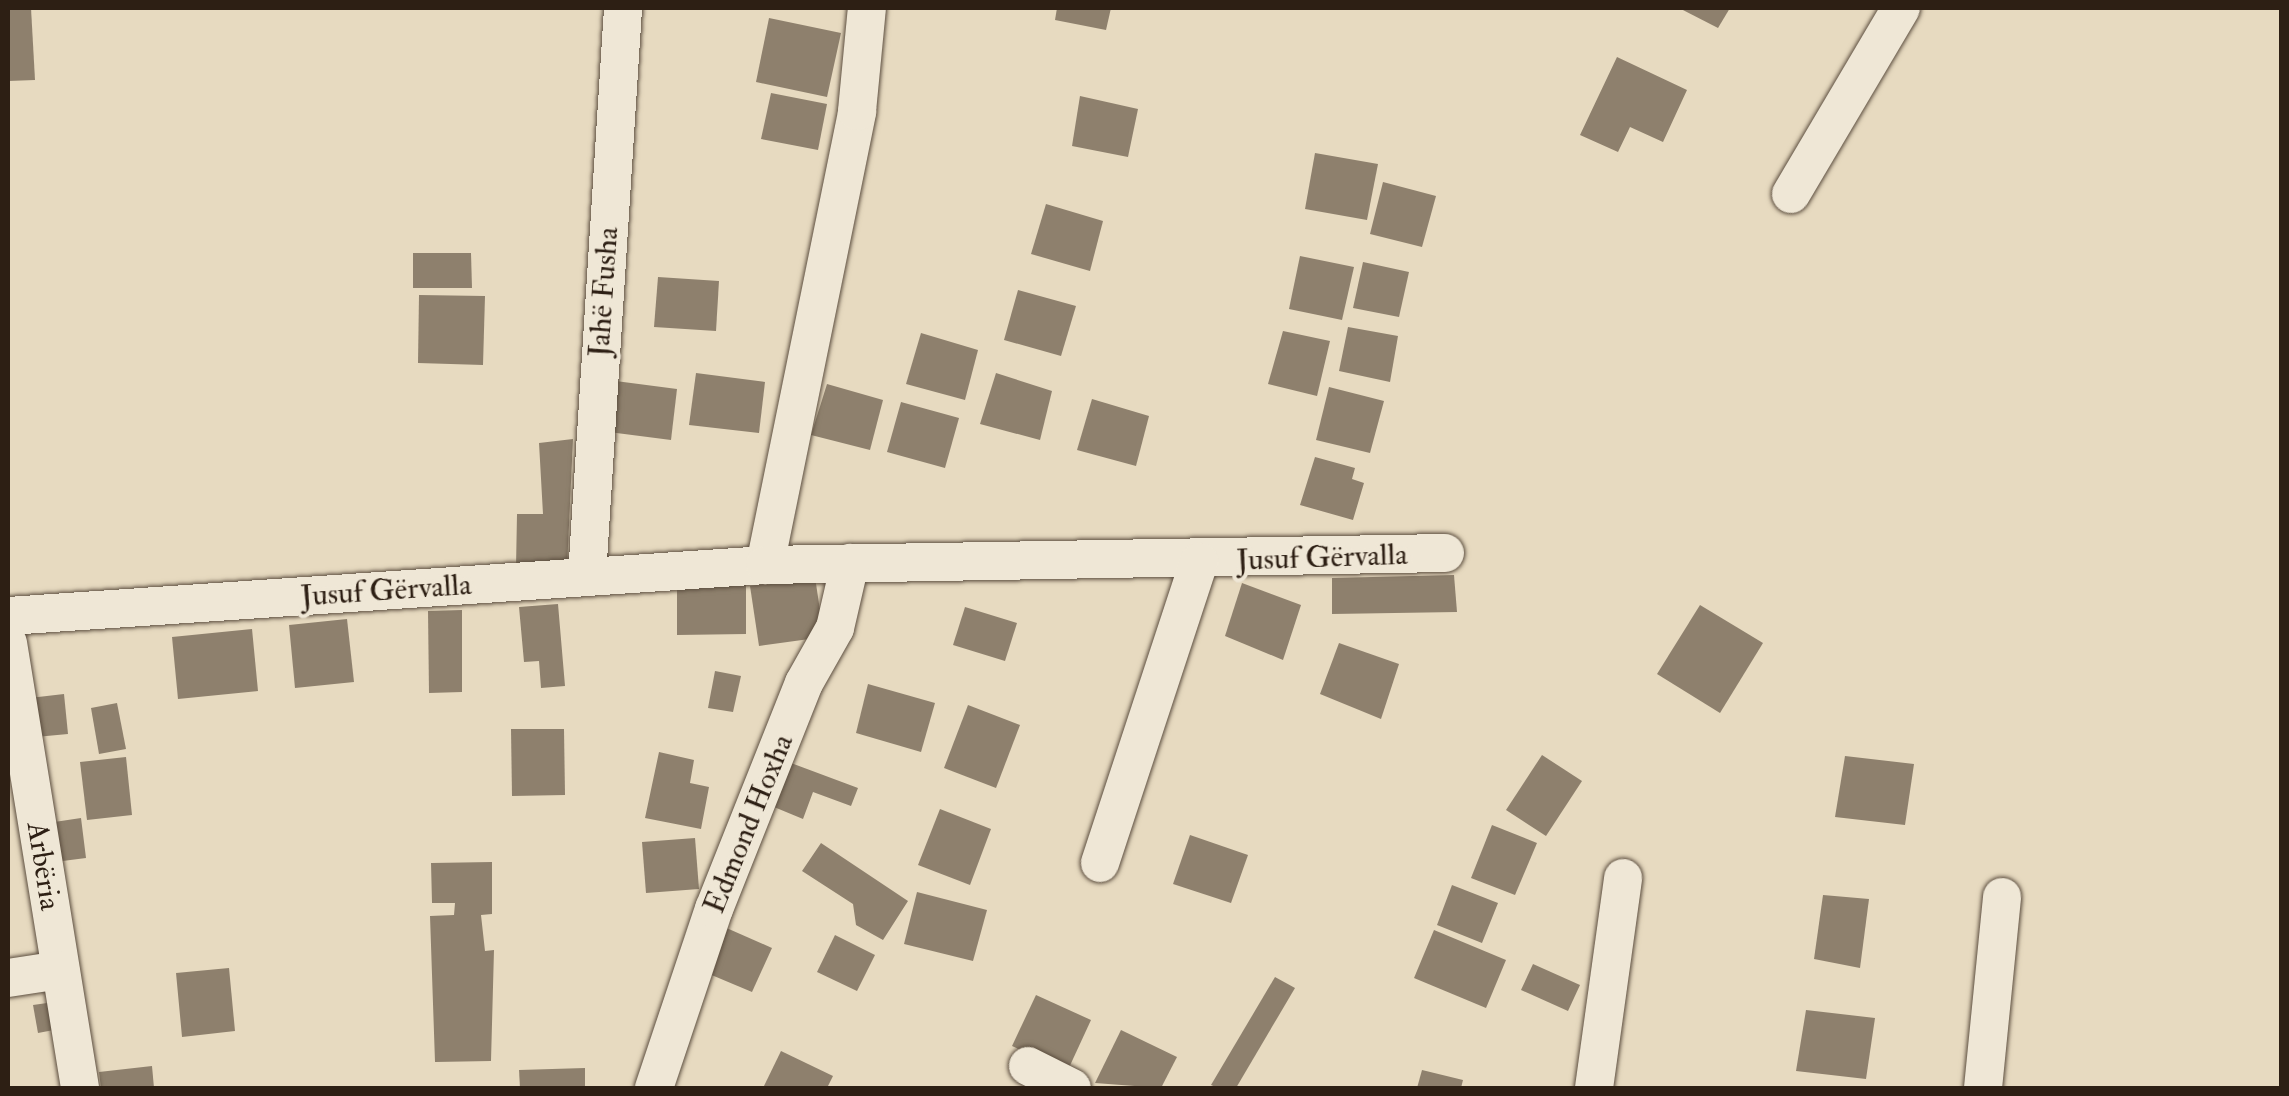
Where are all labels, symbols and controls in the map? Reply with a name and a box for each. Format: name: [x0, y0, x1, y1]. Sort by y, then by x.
street label: Jahë Fusha: [581, 226, 627, 358]
street label: Jusuf Gërvalla: [1236, 537, 1408, 579]
street label: Jusuf Gërvalla: [299, 567, 473, 615]
street label: Edmond Hoxha: [697, 729, 801, 919]
street label: Arbëria: [18, 819, 68, 913]

